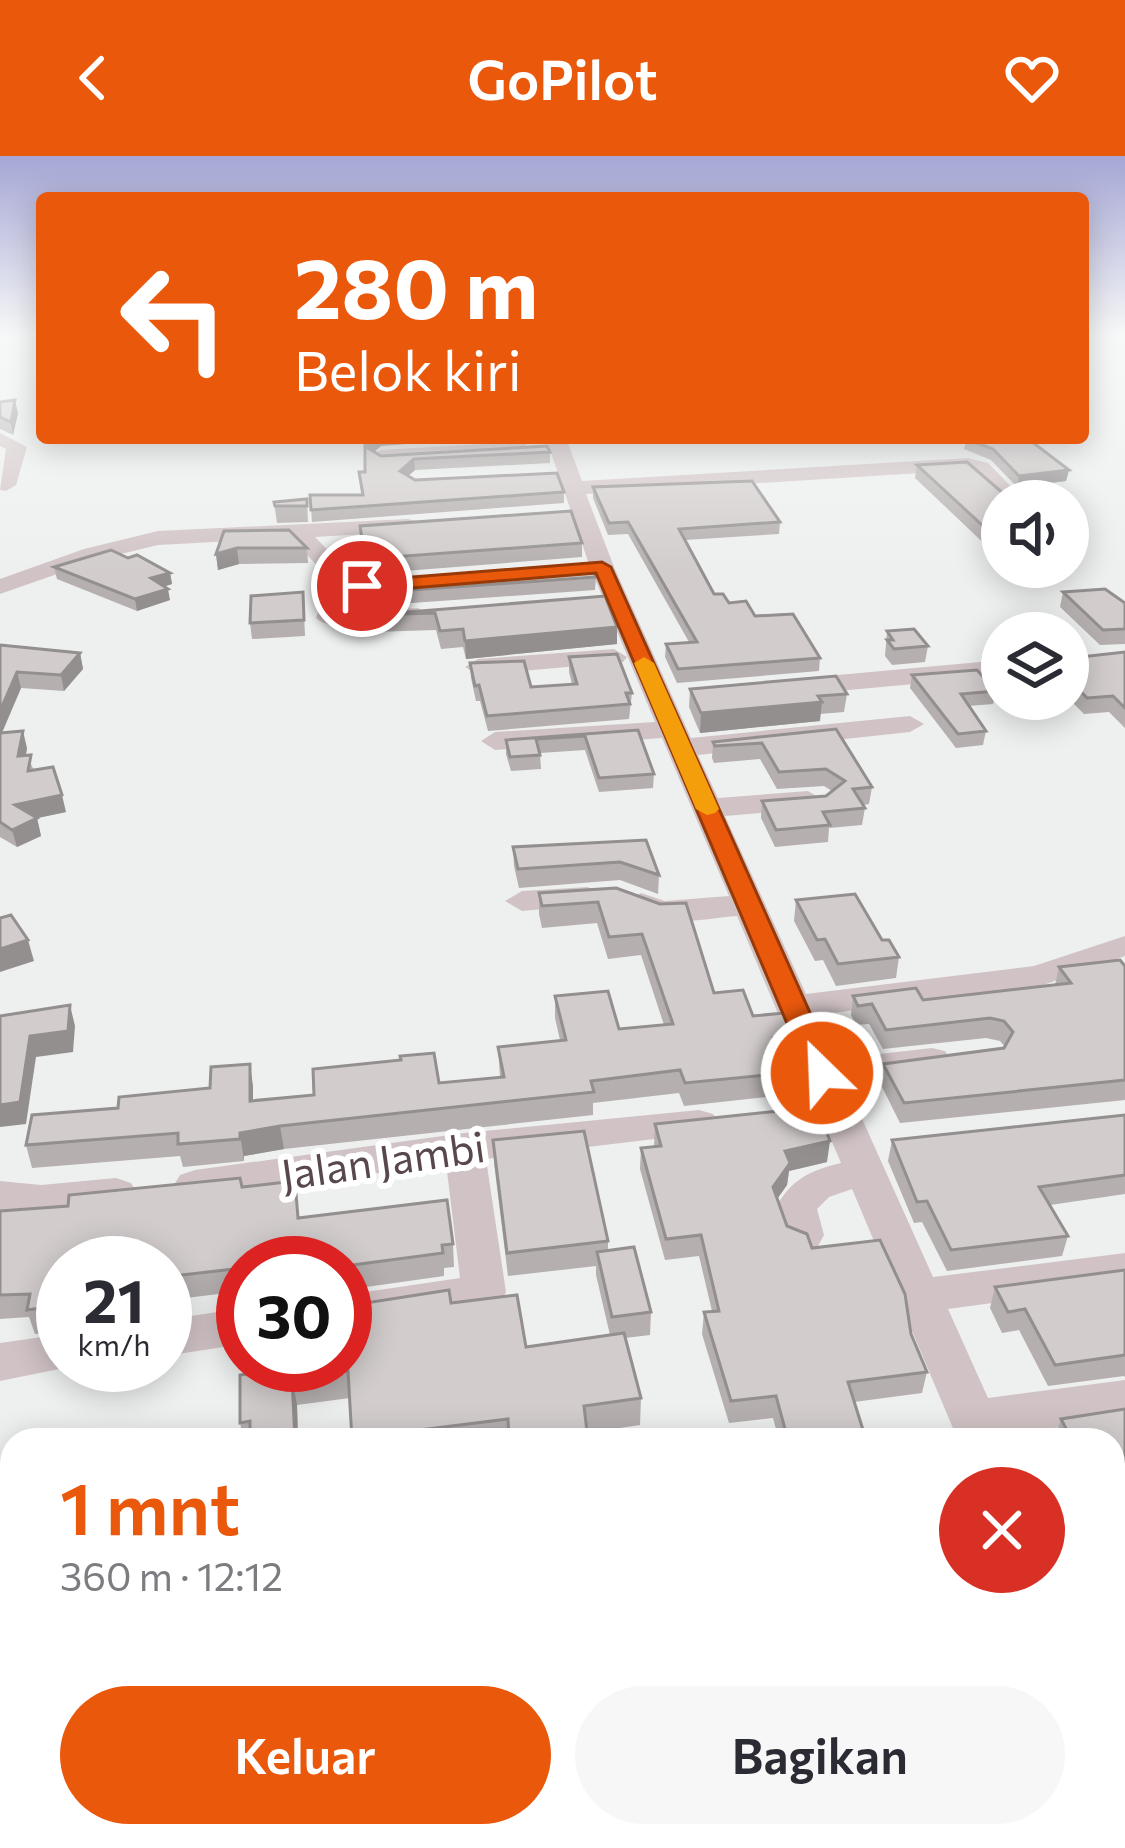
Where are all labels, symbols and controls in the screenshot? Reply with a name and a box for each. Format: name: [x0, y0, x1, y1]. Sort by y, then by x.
icon: back: [60, 45, 126, 111]
text: GoPilot: [467, 45, 658, 111]
icon: heart: [999, 45, 1065, 111]
text: 280 m: [294, 234, 538, 336]
icon: left: [96, 240, 252, 396]
text: Belok kiri: [294, 336, 522, 402]
map controls: [981, 480, 1089, 720]
button: sound: [981, 480, 1089, 588]
pin: [311, 535, 413, 637]
icon: arrive: [329, 553, 395, 619]
button: layers: [981, 612, 1089, 720]
position arrow: [759, 1010, 885, 1136]
street label: Jalan Jambi: [277, 1119, 488, 1199]
speed limit sign: 30: [216, 1236, 372, 1392]
text: 21: [83, 1262, 145, 1335]
text: km/h: [78, 1325, 150, 1362]
text: 1 mnt: [60, 1462, 240, 1550]
button: close: [939, 1467, 1065, 1593]
text: 360 m · 12:12: [60, 1551, 283, 1599]
button: Keluar: [60, 1686, 551, 1824]
button: Bagikan: [575, 1686, 1065, 1824]

